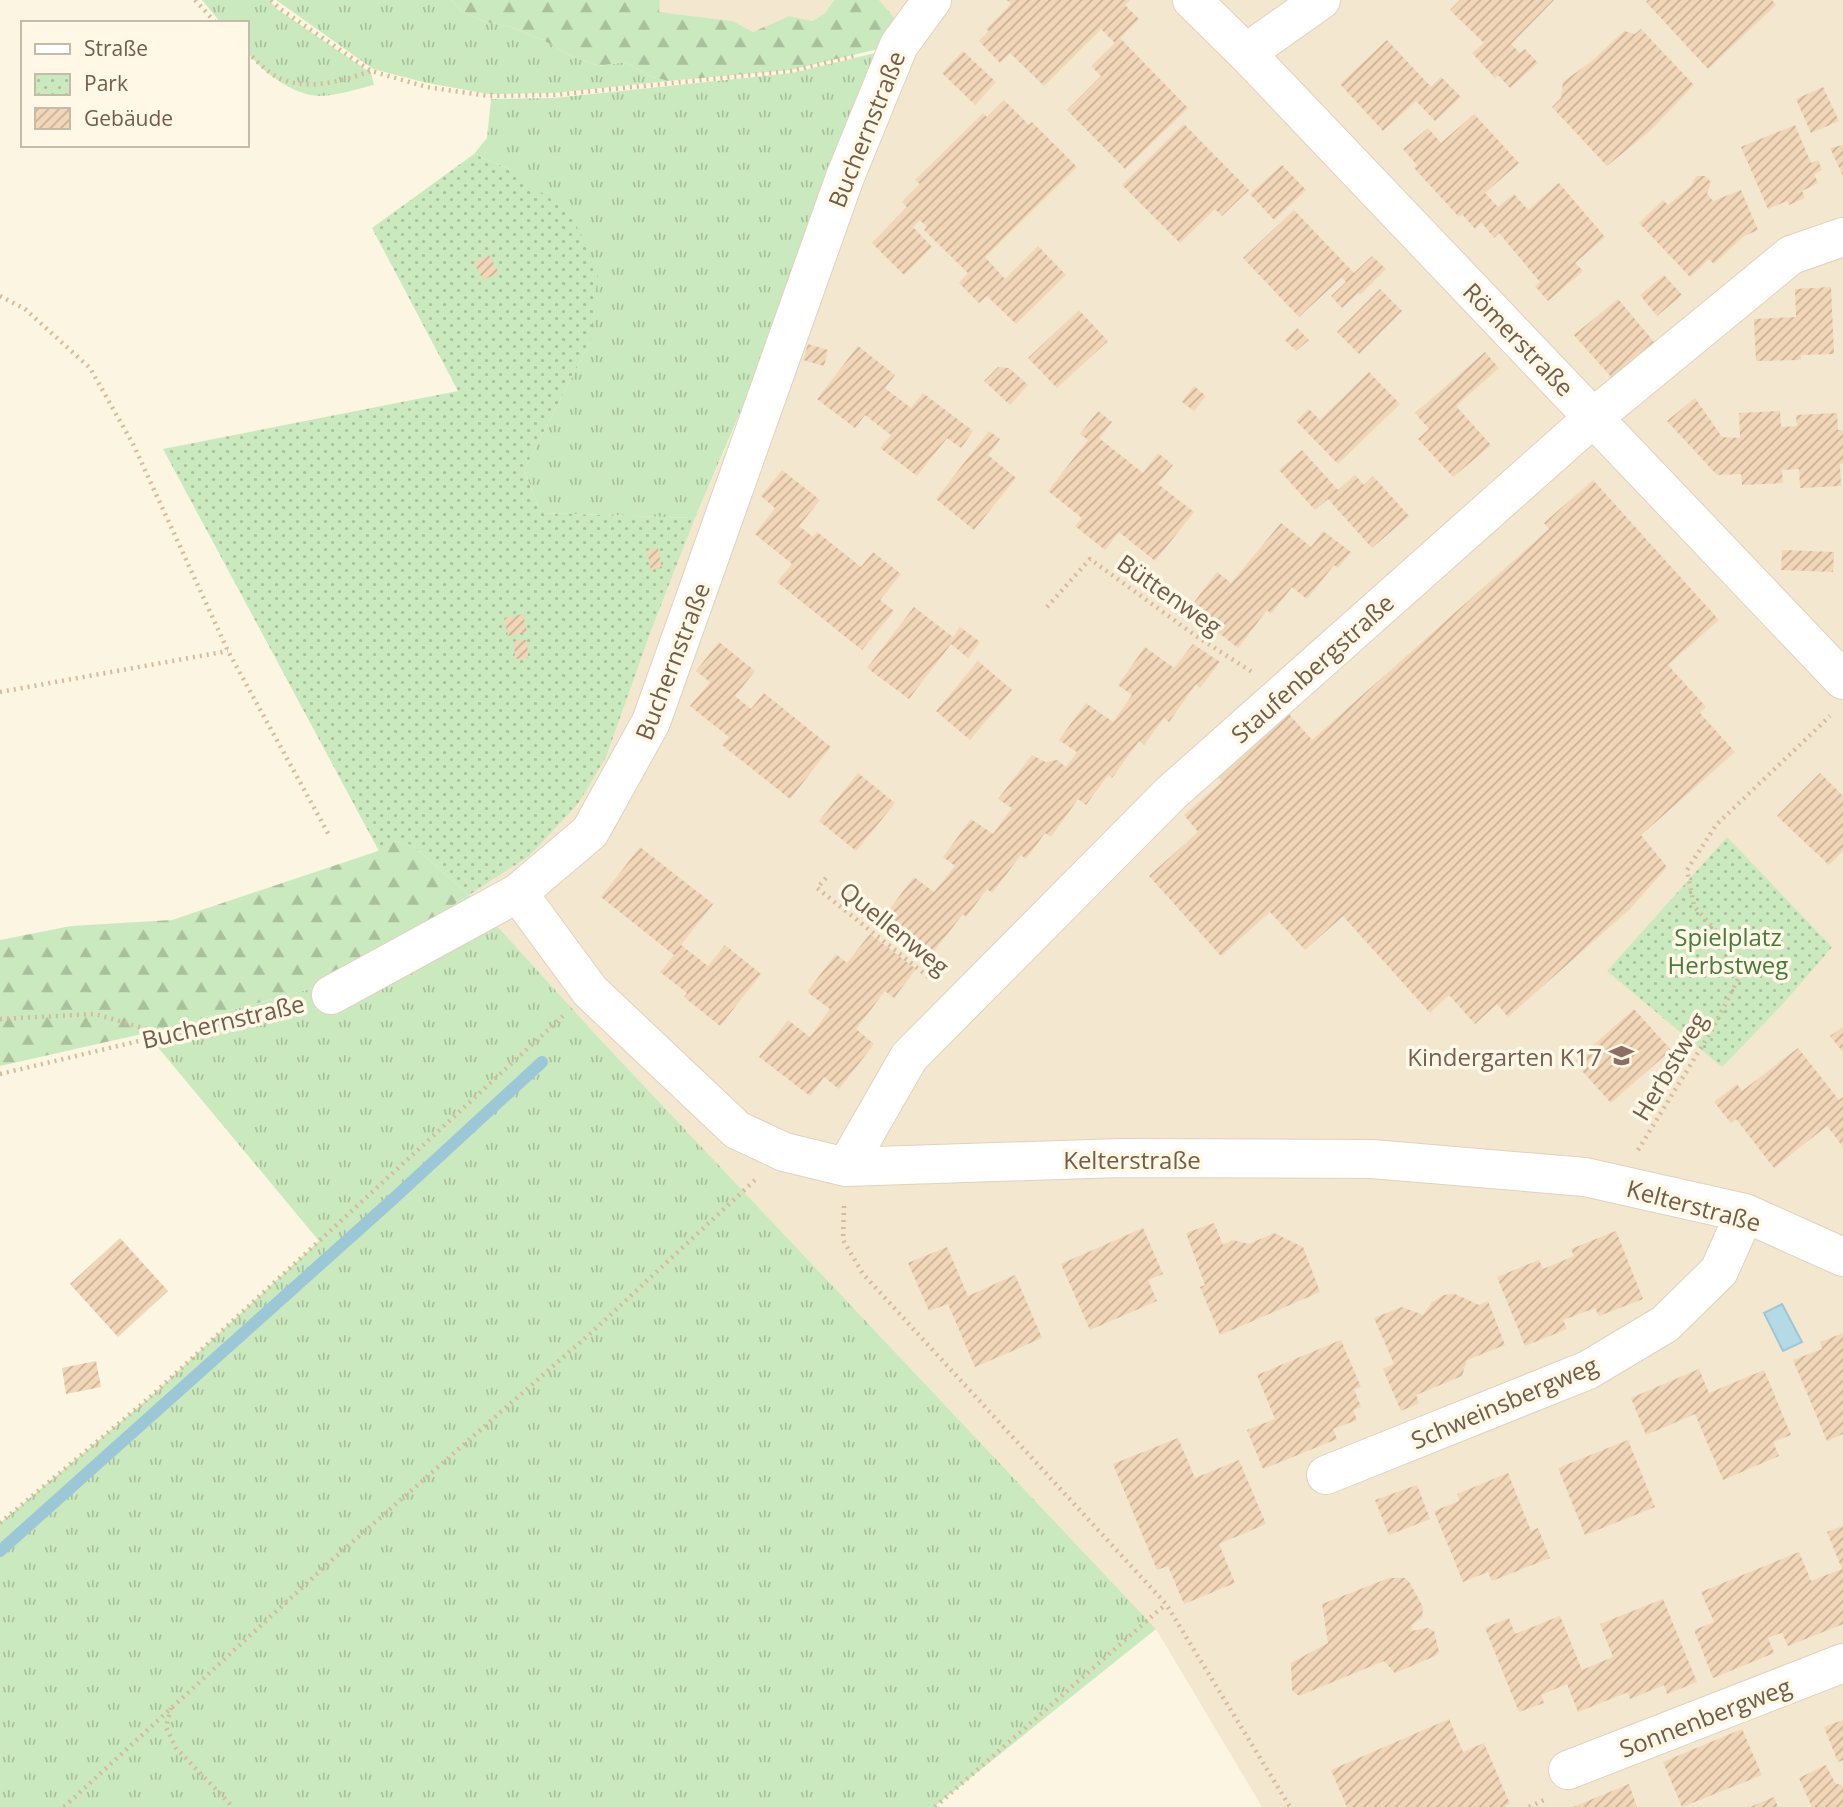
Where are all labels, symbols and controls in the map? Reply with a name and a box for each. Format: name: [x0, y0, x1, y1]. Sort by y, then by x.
legend: [21, 21, 248, 147]
text: Straße: [84, 34, 148, 62]
street label: Buchernstraße: [820, 46, 912, 212]
text: Park: [84, 69, 128, 97]
text: Gebäude: [84, 104, 173, 132]
street label: Römerstraße: [1456, 275, 1582, 403]
street label: Büttenweg: [1111, 546, 1229, 642]
street label: Buchernstraße: [627, 578, 717, 744]
street label: Staufenbergstraße: [1223, 586, 1401, 750]
street label: Quellenweg: [833, 874, 957, 982]
park label: Spielplatz Herbstweg: [1668, 920, 1788, 981]
street label: Buchernstraße: [138, 986, 308, 1056]
street label: Herbstweg: [1624, 1006, 1714, 1126]
place label: Kindergarten K17: [1407, 1040, 1602, 1073]
school or university icon: Kindergarten K17: [1608, 1042, 1636, 1070]
street label: Kelterstraße: [1063, 1143, 1201, 1176]
street label: Kelterstraße: [1623, 1171, 1765, 1239]
street label: Schweinsbergweg: [1406, 1348, 1602, 1456]
street label: Sonnenbergweg: [1614, 1669, 1796, 1765]

